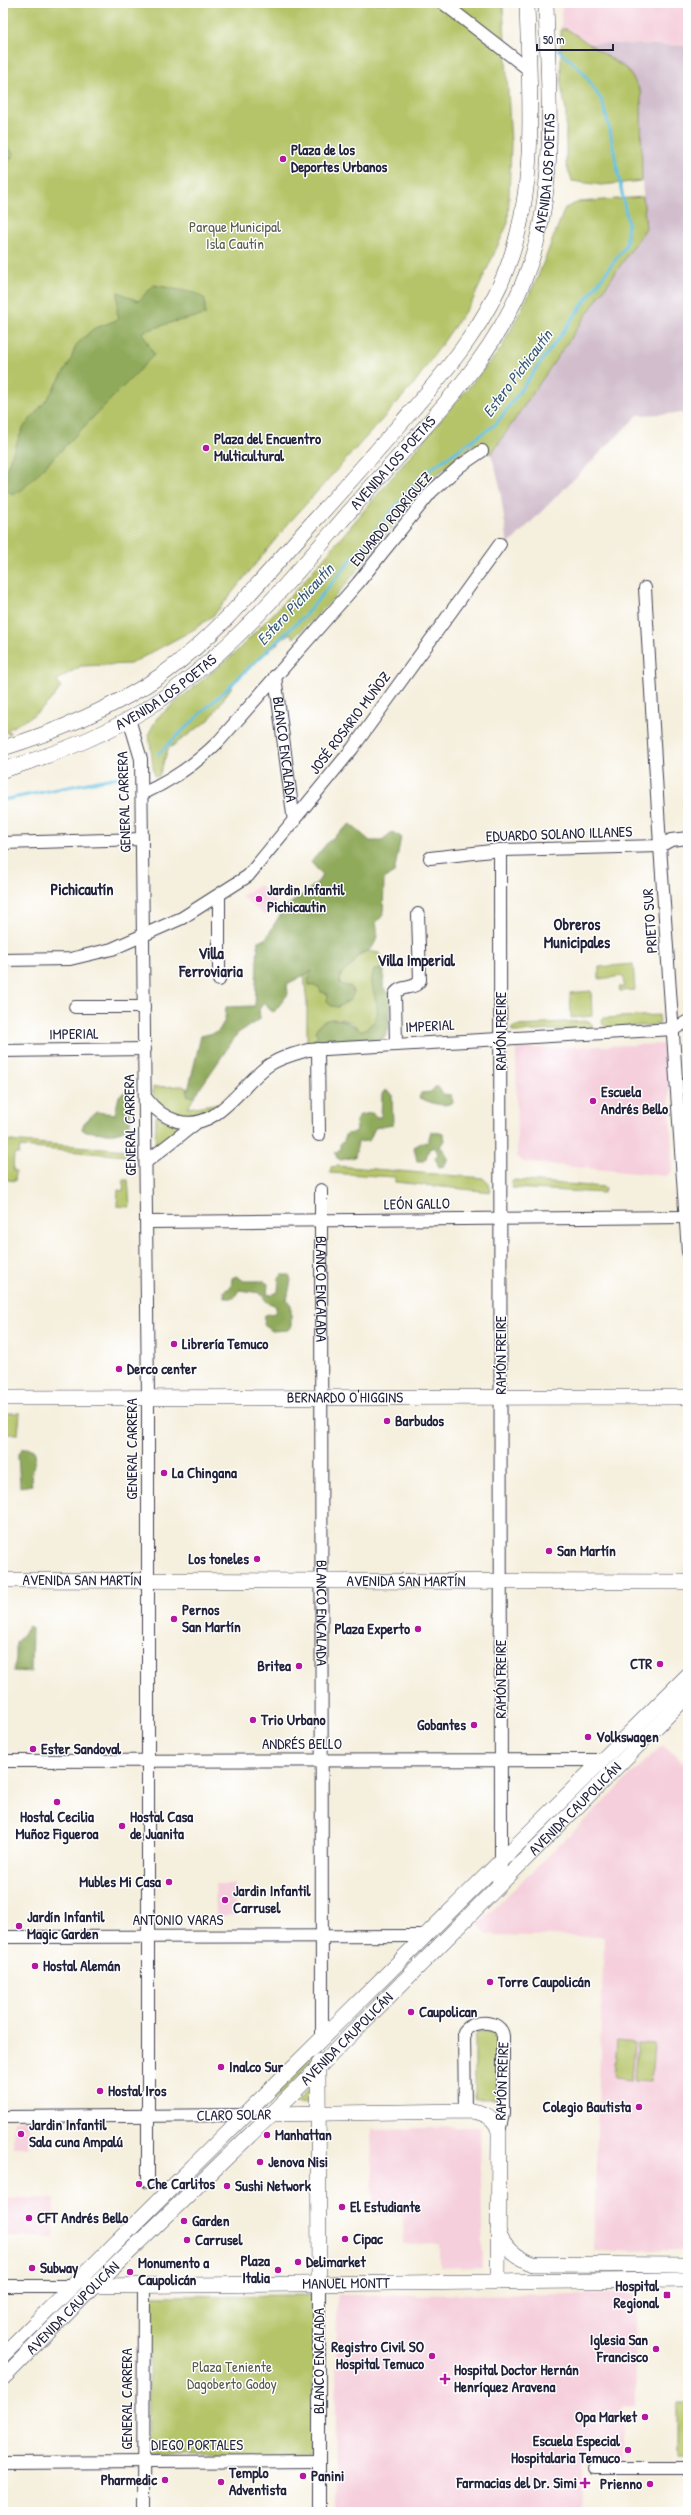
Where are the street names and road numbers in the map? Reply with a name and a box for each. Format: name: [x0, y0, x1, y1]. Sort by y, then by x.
street label: AVENIDA LOS POETAS: [528, 113, 559, 234]
street label: AVENIDA LOS POETAS: [345, 411, 440, 514]
street label: EDUARDO RODRÍGUEZ: [345, 467, 437, 570]
street label: AVENIDA LOS POETAS: [112, 649, 221, 735]
street label: JOSÉ ROSARIO MUÑOZ: [304, 667, 395, 778]
street label: BLANCO ENCALADA: [268, 695, 302, 804]
street label: GENERAL CARRERA: [111, 750, 136, 853]
street label: EDUARDO SOLANO ILLANES: [485, 820, 633, 847]
street label: PRIETO SUR: [637, 888, 662, 954]
street label: RAMÓN FREIRE: [490, 991, 511, 1070]
street label: IMPERIAL: [405, 1014, 456, 1037]
street label: IMPERIAL: [49, 1023, 99, 1044]
street label: GENERAL CARRERA: [118, 1073, 141, 1176]
street label: LEÓN GALLO: [384, 1192, 450, 1215]
street label: BLANCO ENCALADA: [311, 1236, 332, 1343]
street label: RAMÓN FREIRE: [490, 1315, 511, 1394]
street label: BERNARDO O'HIGGINS: [287, 1386, 403, 1408]
street label: GENERAL CARRERA: [121, 1398, 142, 1500]
street label: BLANCO ENCALADA: [311, 1560, 333, 1667]
street label: AVENIDA SAN MARTÍN: [22, 1569, 142, 1590]
street label: AVENIDA SAN MARTÍN: [346, 1570, 466, 1591]
street label: RAMÓN FREIRE: [490, 1639, 511, 1718]
street label: ANDRÉS BELLO: [262, 1733, 342, 1754]
street label: AVENIDA CAUPOLICÁN: [524, 1757, 626, 1860]
street label: ANTONIO VARAS: [133, 1909, 223, 1930]
street label: AVENIDA CAUPOLICÁN: [295, 1987, 398, 2090]
street label: RAMÓN FREIRE: [490, 2041, 513, 2121]
street label: CLARO SOLAR: [196, 2103, 272, 2126]
street label: AVENIDA CAUPOLICÁN: [21, 2256, 124, 2359]
street label: MANUEL MONTT: [302, 2272, 391, 2294]
street label: BLANCO ENCALADA: [308, 2307, 329, 2414]
street label: GENERAL CARRERA: [116, 2348, 137, 2450]
street label: DIEGO PORTALES: [151, 2434, 243, 2455]

